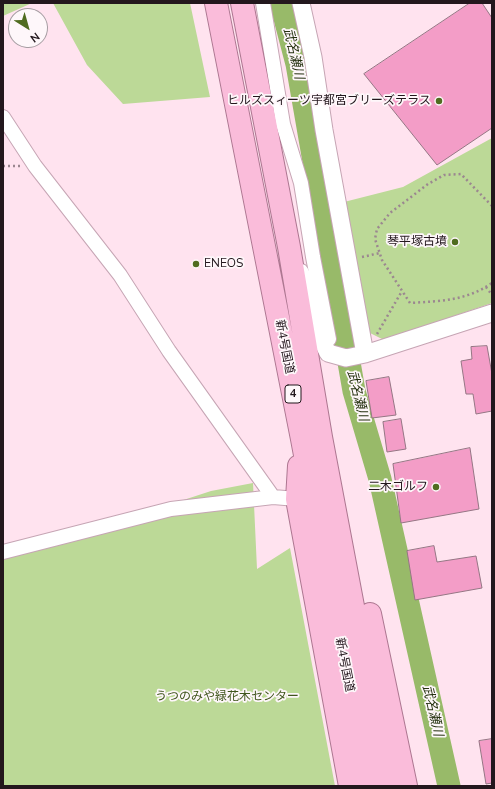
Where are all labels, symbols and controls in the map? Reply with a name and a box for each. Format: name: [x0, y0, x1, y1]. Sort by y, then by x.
north arrow: [8, 8, 48, 48]
water label: 武名瀬川: [280, 27, 306, 81]
text: N: [27, 29, 43, 46]
place label: ヒルズスィーツ宇都宮ブリーズテラス: [227, 94, 431, 108]
marker: ヒルズスィーツ宇都宮ブリーズテラス: [434, 96, 444, 106]
place label: 琴平塚古墳: [387, 235, 447, 249]
marker: 琴平塚古墳: [450, 237, 460, 247]
place label: ENEOS: [204, 257, 243, 271]
marker: ENEOS: [191, 259, 201, 269]
street label: 新4号国道: [272, 319, 296, 375]
water label: 武名瀬川: [343, 369, 371, 423]
road number: 4: [285, 385, 301, 403]
place label: 二木ゴルフ: [368, 480, 428, 494]
marker: 二木ゴルフ: [431, 482, 441, 492]
street label: 新4号国道: [332, 637, 356, 693]
water label: 武名瀬川: [419, 684, 445, 738]
park label: うつのみや緑花木センター: [155, 690, 299, 704]

